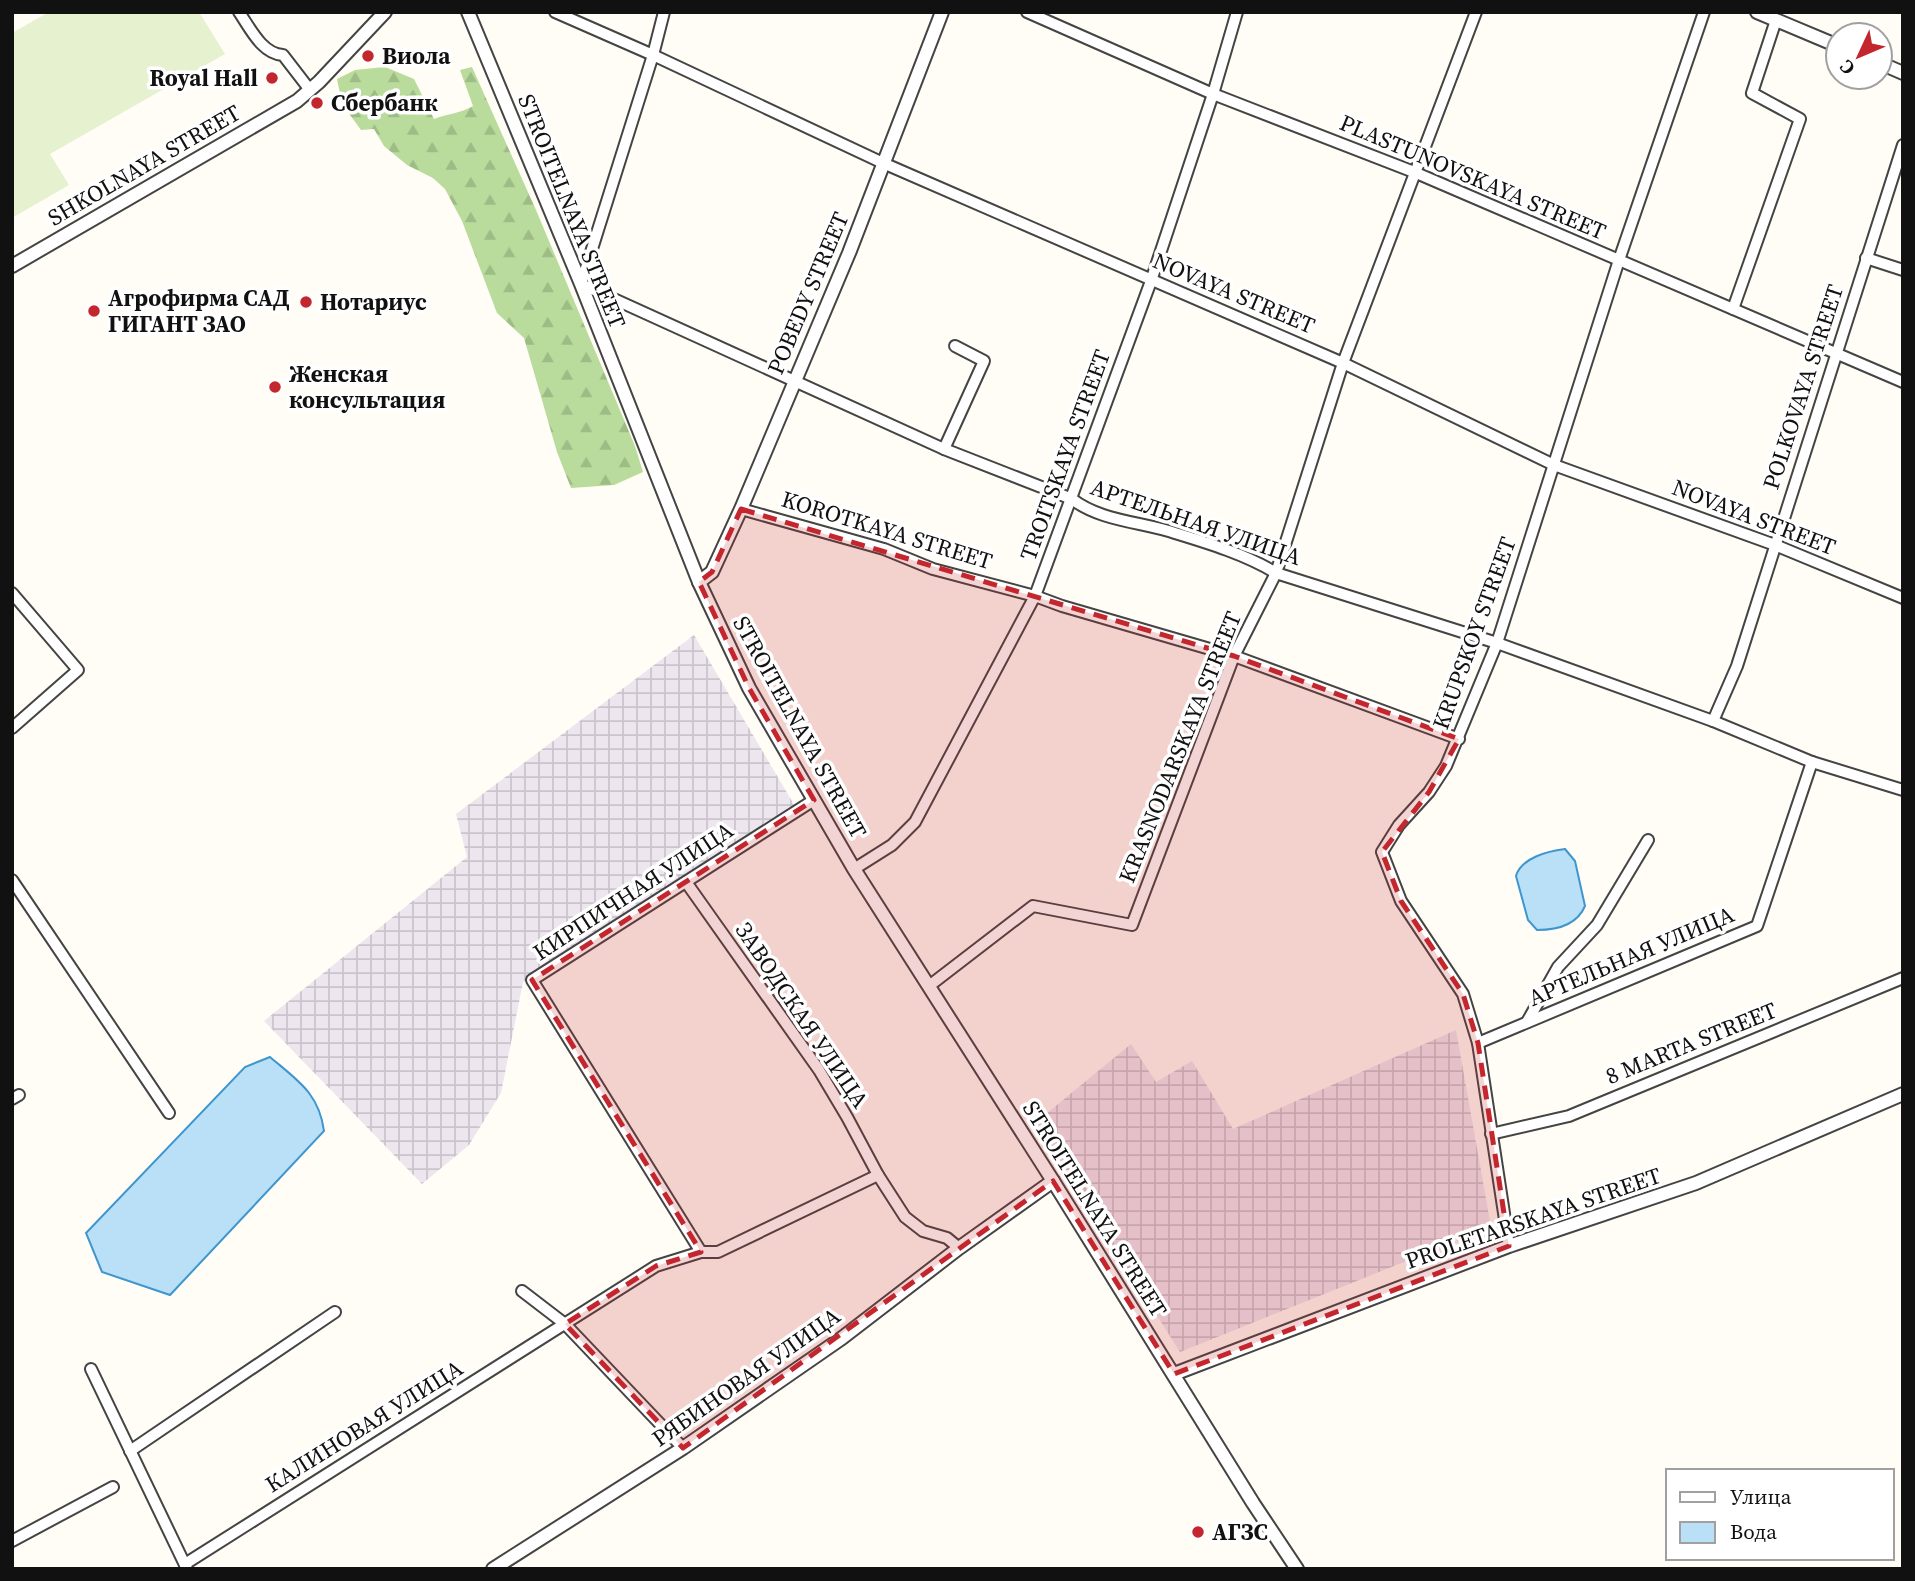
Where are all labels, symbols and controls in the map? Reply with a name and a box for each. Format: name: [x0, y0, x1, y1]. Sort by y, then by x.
north arrow: [1824, 21, 1894, 91]
place label: Виола: [382, 40, 451, 72]
marker: Виола: [360, 48, 376, 64]
text: С: [1833, 54, 1860, 81]
place label: Royal Hall: [149, 62, 258, 94]
marker: Royal Hall: [264, 70, 280, 86]
place label: Сбербанк: [331, 87, 438, 119]
street label: STROITELNAYA STREET: [510, 89, 634, 333]
marker: Сбербанк: [309, 95, 325, 111]
street label: SHKOLNAYA STREET: [42, 97, 246, 233]
street label: PLASTUNOVSKAYA STREET: [1335, 106, 1611, 248]
street label: POBEDY STREET: [759, 207, 857, 379]
street label: NOVAYA STREET: [1148, 244, 1320, 342]
street label: POLKOVAYA STREET: [1755, 280, 1851, 494]
place label: Агрофирма САД ГИГАНТ ЗАО: [108, 282, 290, 340]
place label: Нотариус: [320, 286, 427, 318]
marker: Нотариус: [298, 294, 314, 310]
marker: Агрофирма САД ГИГАНТ ЗАО: [86, 303, 102, 319]
street label: TROITSKAYA STREET: [1012, 345, 1118, 565]
place label: Женская консультация: [289, 358, 445, 416]
marker: Женская консультация: [267, 379, 283, 395]
street label: АРТЕЛЬНАЯ УЛИЦА: [1086, 471, 1306, 573]
street label: NOVAYA STREET: [1668, 471, 1841, 563]
street label: KOROTKAYA STREET: [778, 483, 996, 577]
street label: KRUPSKOY STREET: [1424, 532, 1524, 734]
street label: KRASNODARSKAYA STREET: [1111, 606, 1249, 887]
street label: STROITELNAYA STREET: [725, 610, 875, 844]
street label: КИРПИЧНАЯ УЛИЦА: [527, 814, 740, 968]
street label: АРТЕЛЬНАЯ УЛИЦА: [1523, 898, 1740, 1014]
street label: ЗАВОДСКАЯ УЛИЦА: [728, 916, 877, 1115]
street label: 8 MARTA STREET: [1601, 994, 1781, 1092]
street label: STROITELNAYA STREET: [1015, 1095, 1175, 1323]
street label: PROLETARSKAYA STREET: [1401, 1159, 1665, 1277]
street label: РЯБИНОВАЯ УЛИЦА: [645, 1300, 847, 1454]
street label: КАЛИНОВАЯ УЛИЦА: [259, 1352, 470, 1500]
legend: [1666, 1469, 1894, 1560]
text: Улица: [1730, 1482, 1792, 1511]
place label: АГЗС: [1212, 1516, 1268, 1548]
text: Вода: [1730, 1517, 1777, 1546]
marker: АГЗС: [1190, 1524, 1206, 1540]

